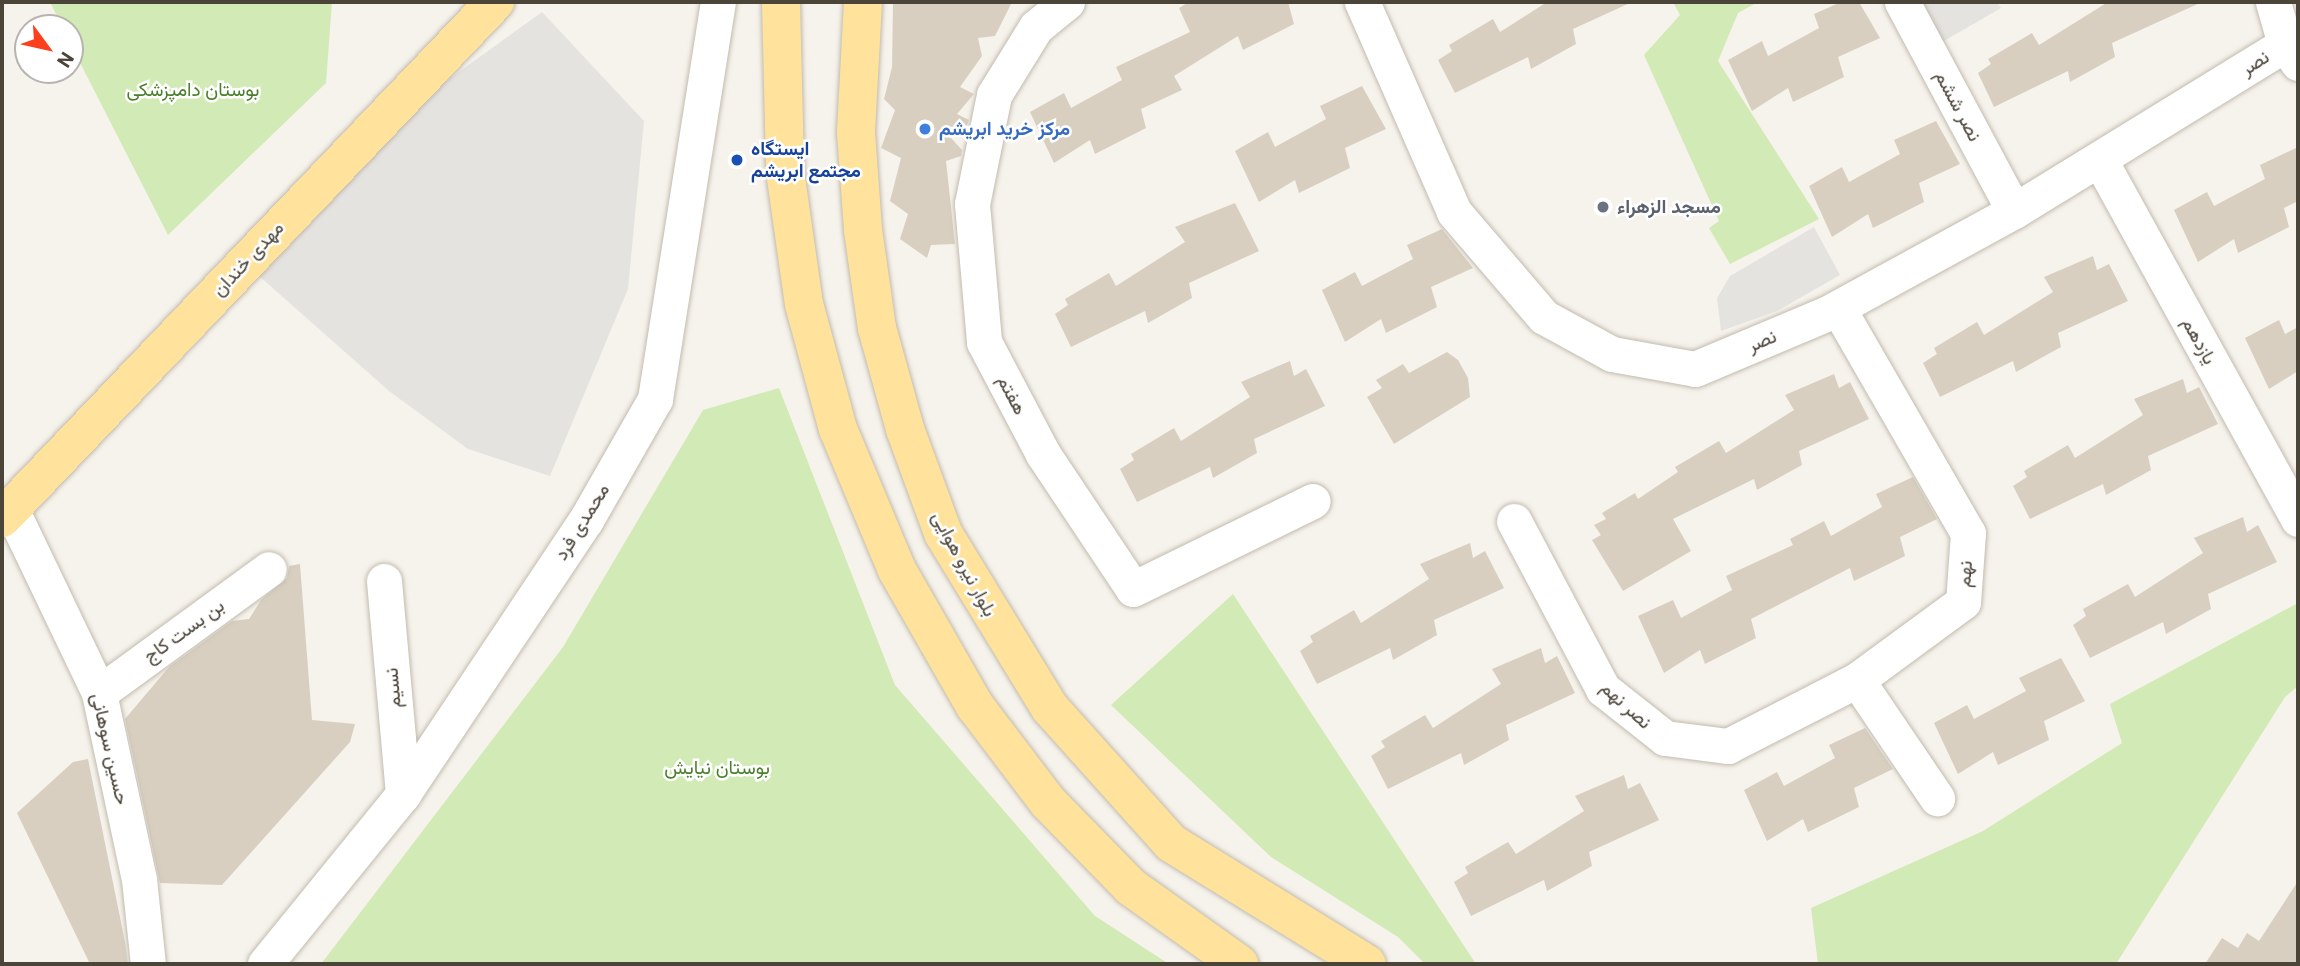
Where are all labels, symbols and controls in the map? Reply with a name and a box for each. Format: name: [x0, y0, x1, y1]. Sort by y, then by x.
north arrow: [14, 14, 84, 84]
street label: نصر: [2237, 46, 2273, 80]
text: N: [52, 48, 79, 72]
street label: نصر ششم: [1930, 67, 1986, 145]
park label: بوستان دامپزشکی: [127, 79, 259, 101]
place label: مرکز خرید ابریشم: [939, 118, 1070, 140]
marker: مرکز خرید ابریشم: [917, 121, 933, 137]
place label: ایستگاه مجتمع ابریشم: [751, 138, 861, 182]
marker: ایستگاه مجتمع ابریشم: [729, 152, 745, 168]
place label: مسجد الزهراء: [1617, 196, 1721, 218]
marker: مسجد الزهراء: [1595, 199, 1611, 215]
street label: مهدی خندان: [208, 217, 288, 301]
street label: یازدهم: [2177, 314, 2221, 368]
street label: نصر: [1744, 325, 1780, 357]
street label: هفتم: [992, 371, 1032, 419]
street label: محمدی فرد: [550, 480, 614, 564]
street label: بلوار نیرو هوایی: [927, 508, 1001, 620]
street label: نهم: [1953, 560, 1977, 588]
street label: بن بست کاج: [139, 594, 229, 668]
street label: نسیم: [380, 667, 406, 709]
street label: نصر نهم: [1596, 676, 1656, 734]
street label: حسین سوهانی: [86, 691, 134, 807]
park label: بوستان نیایش: [664, 757, 770, 779]

